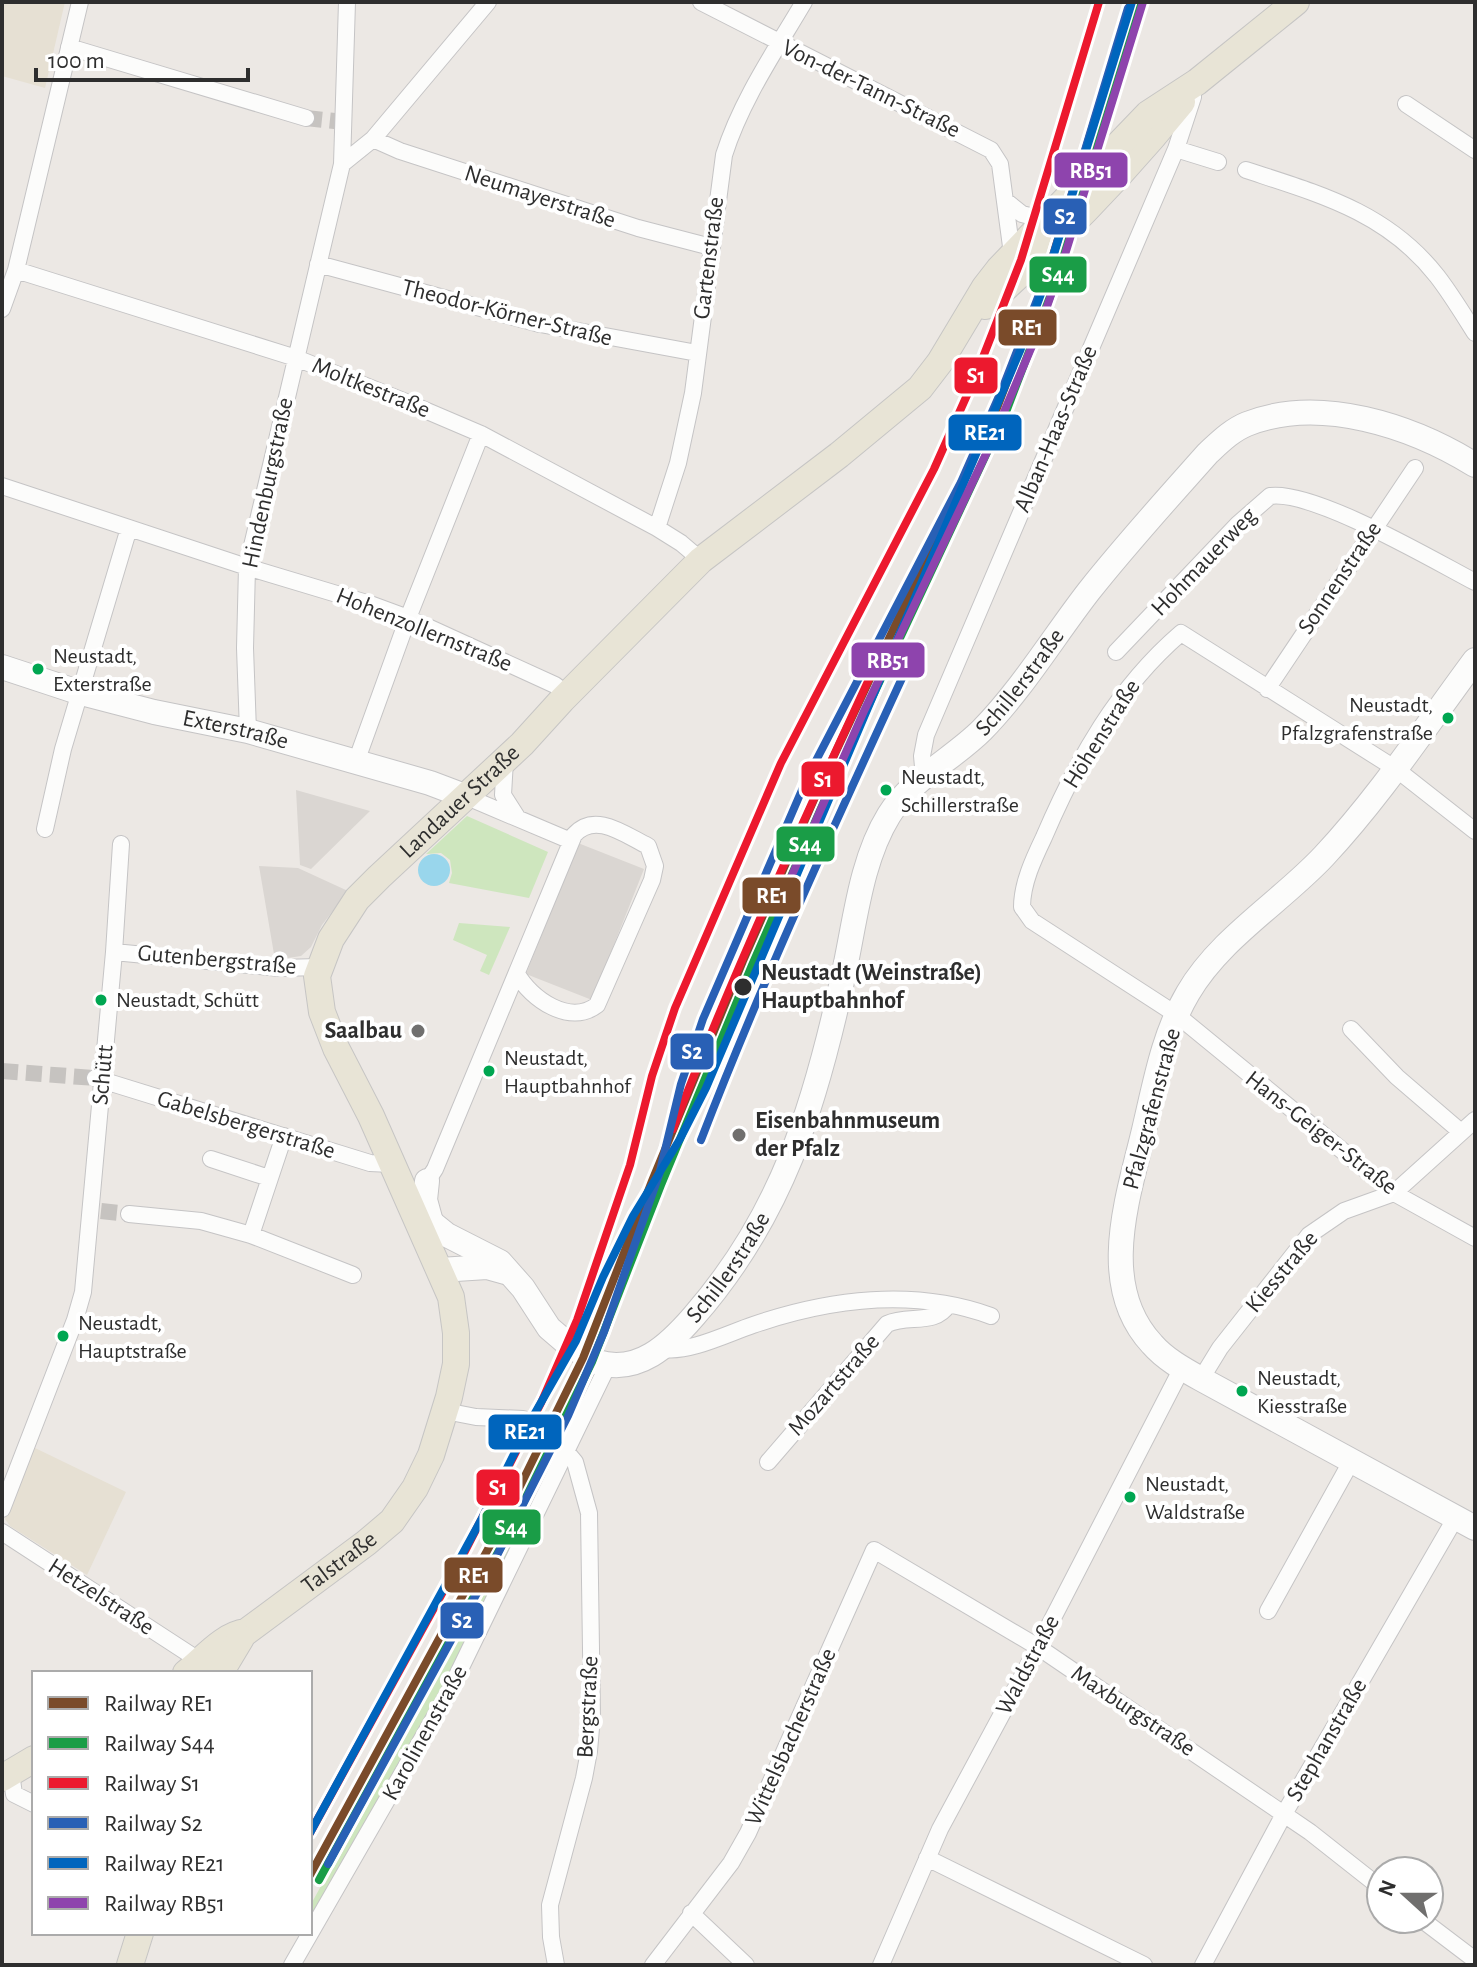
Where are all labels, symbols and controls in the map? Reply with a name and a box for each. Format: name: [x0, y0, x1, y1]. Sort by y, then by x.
scale bar: [36, 32, 248, 82]
street label: Von-der-Tann-Straße: [778, 36, 964, 142]
text: 100 m: [48, 49, 105, 73]
line badge: RB51: [1053, 151, 1129, 189]
text: RB51: [1069, 160, 1113, 182]
street label: Neumayerstraße: [462, 161, 618, 233]
street label: Gartenstraße: [690, 195, 728, 321]
line badge: S2: [1042, 197, 1088, 236]
text: S2: [1054, 206, 1076, 228]
line badge: S44: [1028, 255, 1088, 294]
text: S44: [1041, 264, 1075, 286]
street label: Theodor-Körner-Straße: [399, 275, 615, 351]
line badge: RE1: [997, 308, 1058, 347]
text: RE1: [1011, 317, 1043, 339]
street label: Alban-Haas-Straße: [1010, 342, 1102, 516]
street label: Moltkestraße: [309, 353, 433, 423]
line badge: S1: [953, 356, 999, 395]
text: S1: [967, 365, 985, 387]
street label: Hindenburgstraße: [238, 396, 298, 570]
line badge: RE21: [947, 413, 1023, 452]
text: RE21: [964, 422, 1006, 444]
street label: Hohmauerweg: [1147, 503, 1261, 621]
street label: Sonnenstraße: [1294, 517, 1386, 639]
street label: Hohenzollernstraße: [333, 584, 515, 676]
street label: Schillerstraße: [971, 625, 1069, 741]
line badge: RB51: [850, 641, 926, 679]
place label: Neustadt, Exterstraße: [53, 645, 152, 695]
text: RB51: [866, 650, 910, 672]
marker: Neustadt, Exterstraße: [30, 661, 46, 677]
street label: Höhenstraße: [1059, 675, 1145, 793]
place label: Neustadt, Pfalzgrafenstraße: [1281, 694, 1433, 744]
street label: Exterstraße: [181, 706, 291, 754]
marker: Neustadt, Pfalzgrafenstraße: [1440, 710, 1456, 726]
street label: Landauer Straße: [395, 741, 524, 863]
line badge: S1: [800, 760, 846, 798]
place label: Neustadt, Schillerstraße: [901, 766, 1019, 816]
text: S1: [814, 769, 832, 791]
marker: Neustadt, Schillerstraße: [878, 782, 894, 798]
line badge: S44: [775, 825, 836, 863]
text: S44: [788, 834, 822, 856]
line badge: RE1: [741, 876, 802, 915]
text: RE1: [756, 885, 788, 907]
street label: Gutenbergstraße: [137, 941, 297, 979]
place label: Neustadt (Weinstraße) Hauptbahnhof: [761, 961, 982, 1013]
marker: Neustadt (Weinstraße) Hauptbahnhof: [732, 976, 754, 998]
place label: Neustadt, Schütt: [116, 989, 259, 1011]
marker: Neustadt, Schütt: [93, 992, 109, 1008]
place label: Saalbau: [324, 1019, 402, 1043]
marker: Saalbau: [409, 1022, 427, 1040]
street label: Pfalzgrafenstraße: [1119, 1026, 1185, 1192]
line badge: S2: [669, 1032, 715, 1071]
text: S2: [681, 1041, 703, 1063]
street label: Schütt: [88, 1044, 118, 1106]
place label: Neustadt, Hauptbahnhof: [504, 1047, 632, 1097]
marker: Neustadt, Hauptbahnhof: [481, 1063, 497, 1079]
street label: Hans-Geiger-Straße: [1241, 1067, 1401, 1199]
street label: Gabelsbergerstraße: [154, 1087, 338, 1163]
place label: Eisenbahnmuseum der Pfalz: [755, 1109, 940, 1161]
marker: Eisenbahnmuseum der Pfalz: [730, 1126, 748, 1144]
street label: Schillerstraße: [682, 1209, 775, 1327]
street label: Kiesstraße: [1241, 1227, 1323, 1317]
place label: Neustadt, Hauptstraße: [78, 1312, 187, 1362]
marker: Neustadt, Hauptstraße: [55, 1328, 71, 1344]
street label: Mozartstraße: [784, 1330, 884, 1440]
place label: Neustadt, Kiesstraße: [1257, 1367, 1347, 1417]
marker: Neustadt, Kiesstraße: [1234, 1383, 1250, 1399]
line badge: RE21: [487, 1413, 563, 1451]
text: RE21: [504, 1421, 546, 1443]
line badge: S1: [475, 1468, 521, 1507]
place label: Neustadt, Waldstraße: [1145, 1473, 1245, 1523]
text: S1: [489, 1477, 507, 1499]
marker: Neustadt, Waldstraße: [1122, 1489, 1138, 1505]
line badge: S44: [481, 1508, 542, 1546]
text: S44: [494, 1517, 528, 1539]
street label: Talstraße: [297, 1527, 382, 1598]
street label: Hetzelstraße: [44, 1554, 158, 1640]
line badge: RE1: [443, 1556, 504, 1594]
text: RE1: [458, 1565, 490, 1587]
line badge: S2: [439, 1601, 485, 1640]
text: S2: [451, 1610, 473, 1632]
street label: Waldstraße: [992, 1611, 1064, 1719]
street label: Wittelsbacherstraße: [741, 1645, 841, 1829]
street label: Bergstraße: [573, 1655, 603, 1759]
street label: Karolinenstraße: [378, 1661, 472, 1805]
street label: Maxburgstraße: [1067, 1661, 1199, 1761]
legend: [32, 1671, 312, 1935]
street label: Stephanstraße: [1282, 1675, 1372, 1805]
text: Railway RE1: [104, 1692, 214, 1716]
text: Railway S44: [104, 1732, 215, 1756]
text: Railway S1: [104, 1772, 200, 1796]
text: Railway S2: [104, 1812, 203, 1836]
text: Railway RE21: [104, 1852, 224, 1876]
north arrow: [1365, 1855, 1445, 1935]
text: N: [1374, 1877, 1400, 1899]
text: Railway RB51: [104, 1892, 225, 1916]

